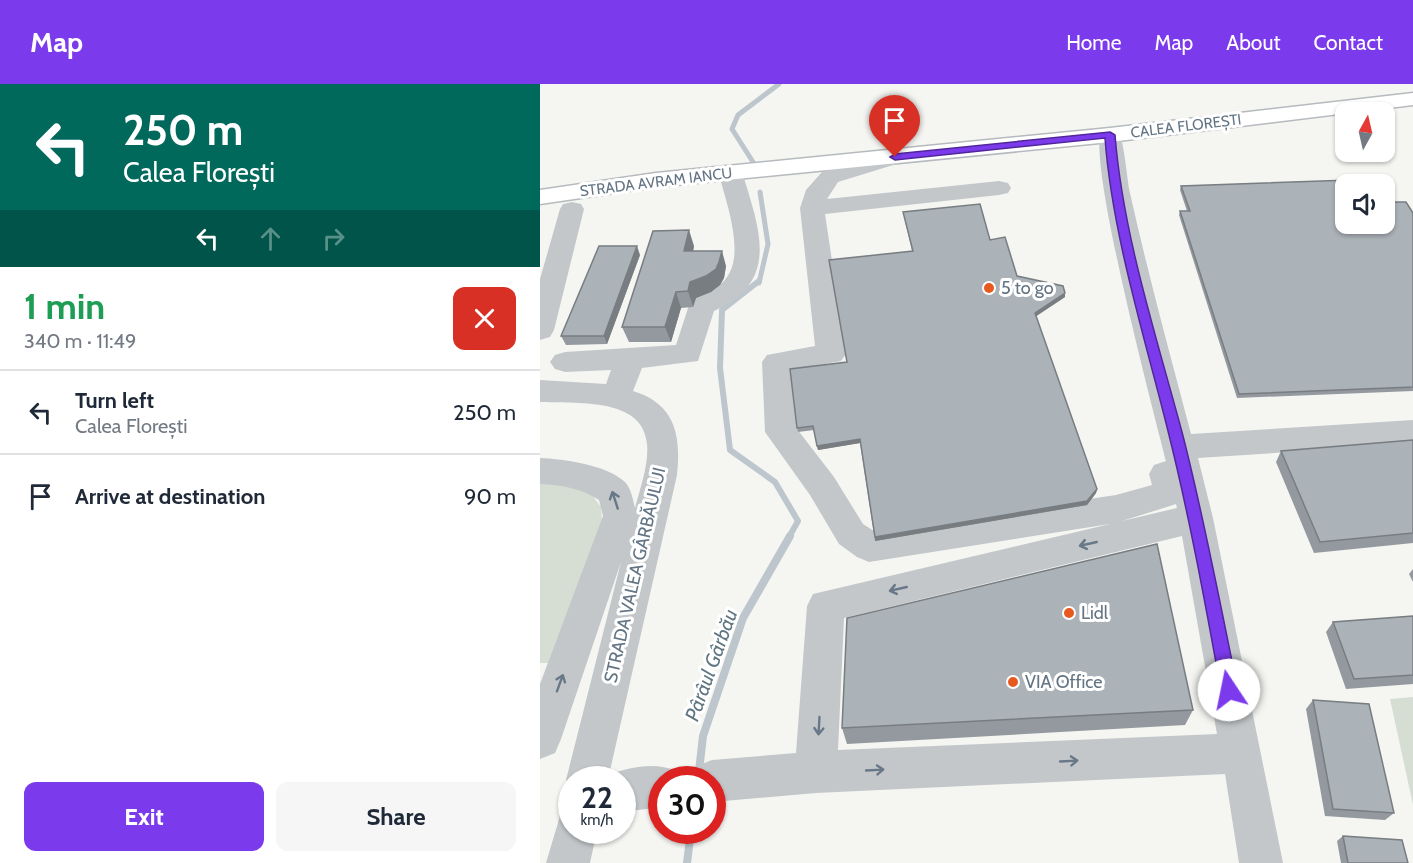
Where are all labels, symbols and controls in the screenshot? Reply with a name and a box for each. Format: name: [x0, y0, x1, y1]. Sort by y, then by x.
text: Map: [30, 25, 83, 59]
text: Home: [1066, 30, 1122, 55]
text: Map: [1155, 30, 1193, 55]
text: About: [1226, 30, 1280, 55]
text: Contact: [1313, 30, 1383, 55]
pin: [869, 95, 920, 157]
north arrow: [1335, 102, 1395, 162]
map controls: [1335, 102, 1395, 234]
text: 250 m: [123, 104, 243, 156]
icon: arrive: [878, 104, 911, 137]
icon: left: [24, 108, 102, 186]
street label: CALEA FLOREȘTI: [1130, 110, 1243, 143]
text: Calea Florești: [123, 156, 275, 189]
street label: STRADA AVRAM IANCU: [579, 164, 733, 200]
button: sound: [1335, 174, 1395, 234]
icon: left: [191, 222, 224, 255]
icon: ahead: [254, 222, 287, 255]
icon: right: [317, 222, 350, 255]
place label: 5 to go: [1001, 277, 1054, 299]
marker: 5 to go: [982, 281, 996, 295]
text: 1 min: [24, 284, 105, 328]
button: close: [453, 287, 516, 350]
text: 340 m · 11:49: [24, 329, 136, 353]
text: Turn left: [75, 387, 154, 414]
icon: left: [24, 396, 57, 429]
text: 250 m: [453, 399, 516, 426]
text: Calea Florești: [75, 414, 188, 438]
street label: STRADA VALEA GÂRBĂULUI: [600, 465, 670, 685]
icon: arrive: [24, 480, 57, 513]
text: Arrive at destination: [75, 483, 265, 510]
text: 90 m: [464, 483, 516, 510]
one-way arrow: [609, 490, 620, 509]
one-way arrow: [1079, 538, 1098, 550]
one-way arrow: [889, 583, 908, 595]
place label: Lidl: [1081, 602, 1109, 624]
water label: Pârâul Gârbău: [680, 606, 742, 724]
marker: Lidl: [1062, 606, 1076, 620]
position arrow: [1197, 658, 1261, 722]
place label: VIA Office: [1025, 671, 1102, 693]
one-way arrow: [555, 675, 566, 693]
marker: VIA Office: [1006, 675, 1020, 689]
one-way arrow: [813, 716, 824, 736]
one-way arrow: [1059, 756, 1079, 767]
one-way arrow: [864, 764, 884, 775]
speed limit sign: 30: [648, 766, 726, 844]
text: 22: [581, 779, 613, 816]
button: Exit: [24, 782, 264, 851]
button: Share: [276, 782, 516, 851]
text: km/h: [581, 811, 613, 829]

